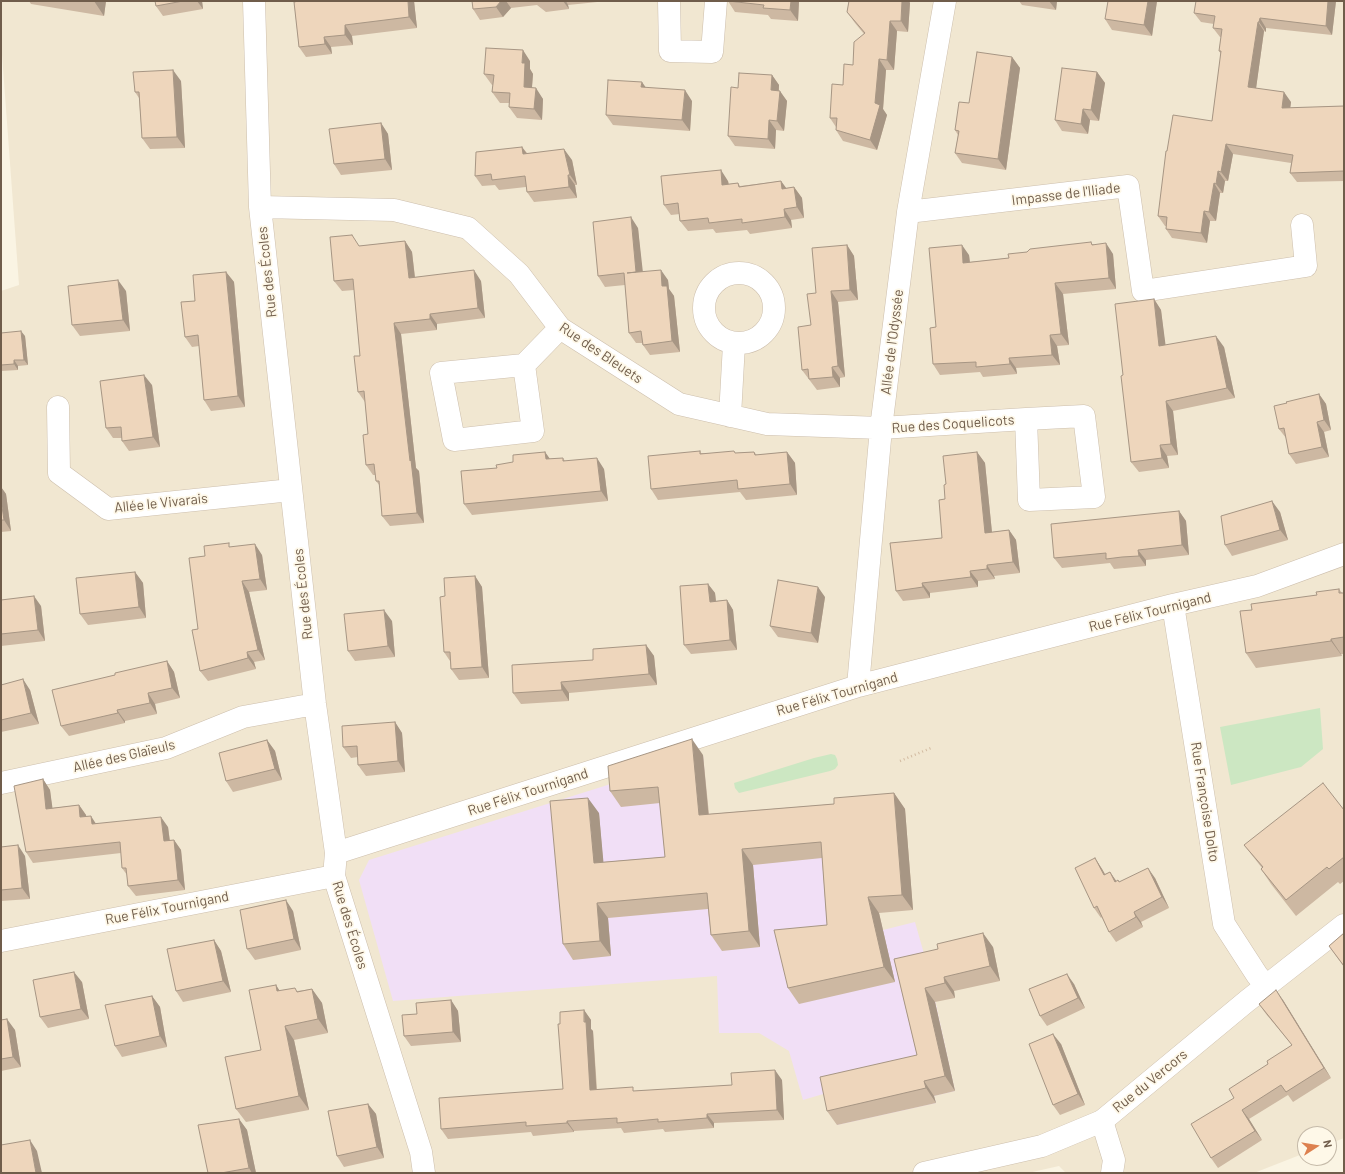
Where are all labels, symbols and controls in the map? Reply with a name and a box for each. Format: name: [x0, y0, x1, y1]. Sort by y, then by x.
street label: Impasse de l'Iliade: [1011, 179, 1121, 209]
street label: Rue des Écoles: [254, 226, 280, 318]
street label: Allée de l'Odyssée: [877, 288, 907, 396]
street label: Rue des Bleuets: [556, 319, 646, 387]
street label: Rue des Coquelicots: [891, 411, 1015, 437]
street label: Allée le Vivarais: [113, 490, 209, 516]
street label: Rue des Écoles: [290, 548, 316, 640]
street label: Rue Félix Tournigand: [1087, 589, 1213, 635]
street label: Rue Félix Tournigand: [774, 669, 900, 719]
street label: Allée des Glaïeuls: [71, 736, 177, 776]
street label: Rue Françoise Dolto: [1187, 741, 1223, 863]
street label: Rue Félix Tournigand: [466, 765, 590, 819]
street label: Rue des Écoles: [329, 879, 371, 971]
street label: Rue Félix Tournigand: [104, 888, 230, 928]
street label: Rue du Vercors: [1109, 1046, 1191, 1116]
north arrow: [1297, 1126, 1337, 1166]
text: N: [1321, 1139, 1335, 1149]

